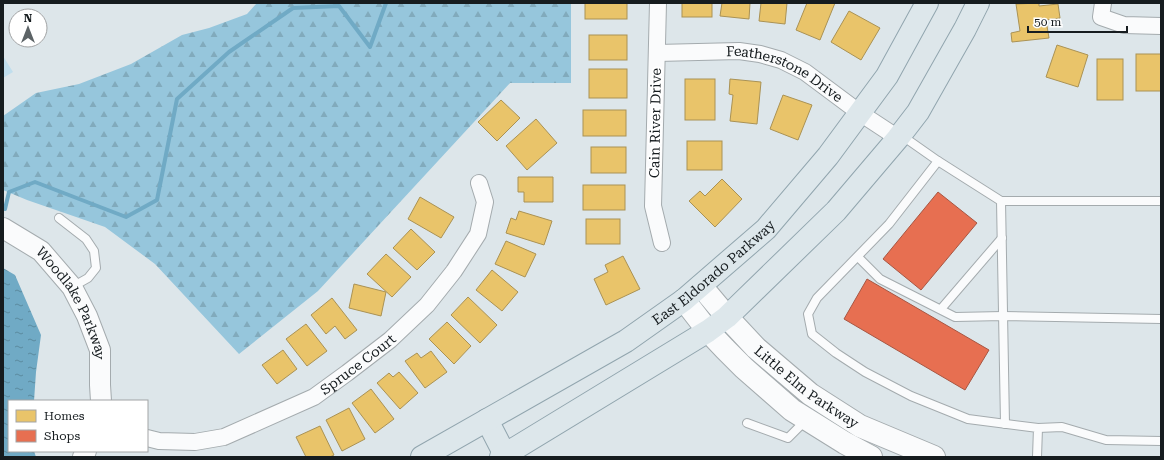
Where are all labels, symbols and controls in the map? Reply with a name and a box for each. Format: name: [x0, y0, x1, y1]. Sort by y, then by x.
north arrow: [8, 8, 48, 48]
scale bar: [1028, 8, 1127, 34]
text: N: [24, 12, 33, 25]
text: 50 m: [1034, 15, 1061, 29]
street label: Featherstone Drive: [726, 43, 846, 105]
street label: Cain River Drive: [646, 67, 664, 178]
street label: East Eldorado Parkway: [649, 216, 779, 328]
street label: Woodlake Parkway: [33, 244, 108, 360]
street label: Spruce Court: [317, 331, 399, 398]
street label: Little Elm Parkway: [751, 342, 862, 432]
legend: [8, 400, 148, 452]
text: Homes: [44, 409, 85, 423]
text: Shops: [44, 429, 80, 443]

